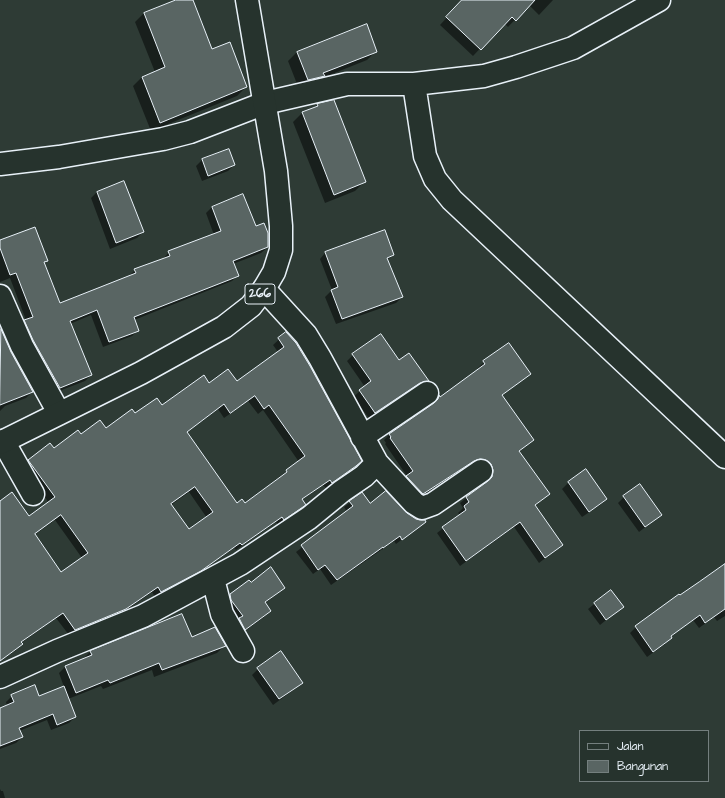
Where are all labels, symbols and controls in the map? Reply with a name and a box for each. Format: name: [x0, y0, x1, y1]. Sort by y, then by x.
road number: 266: [245, 284, 275, 304]
legend: [579, 730, 709, 782]
text: Jalan: [617, 738, 643, 755]
text: Bangunan: [617, 758, 668, 775]

